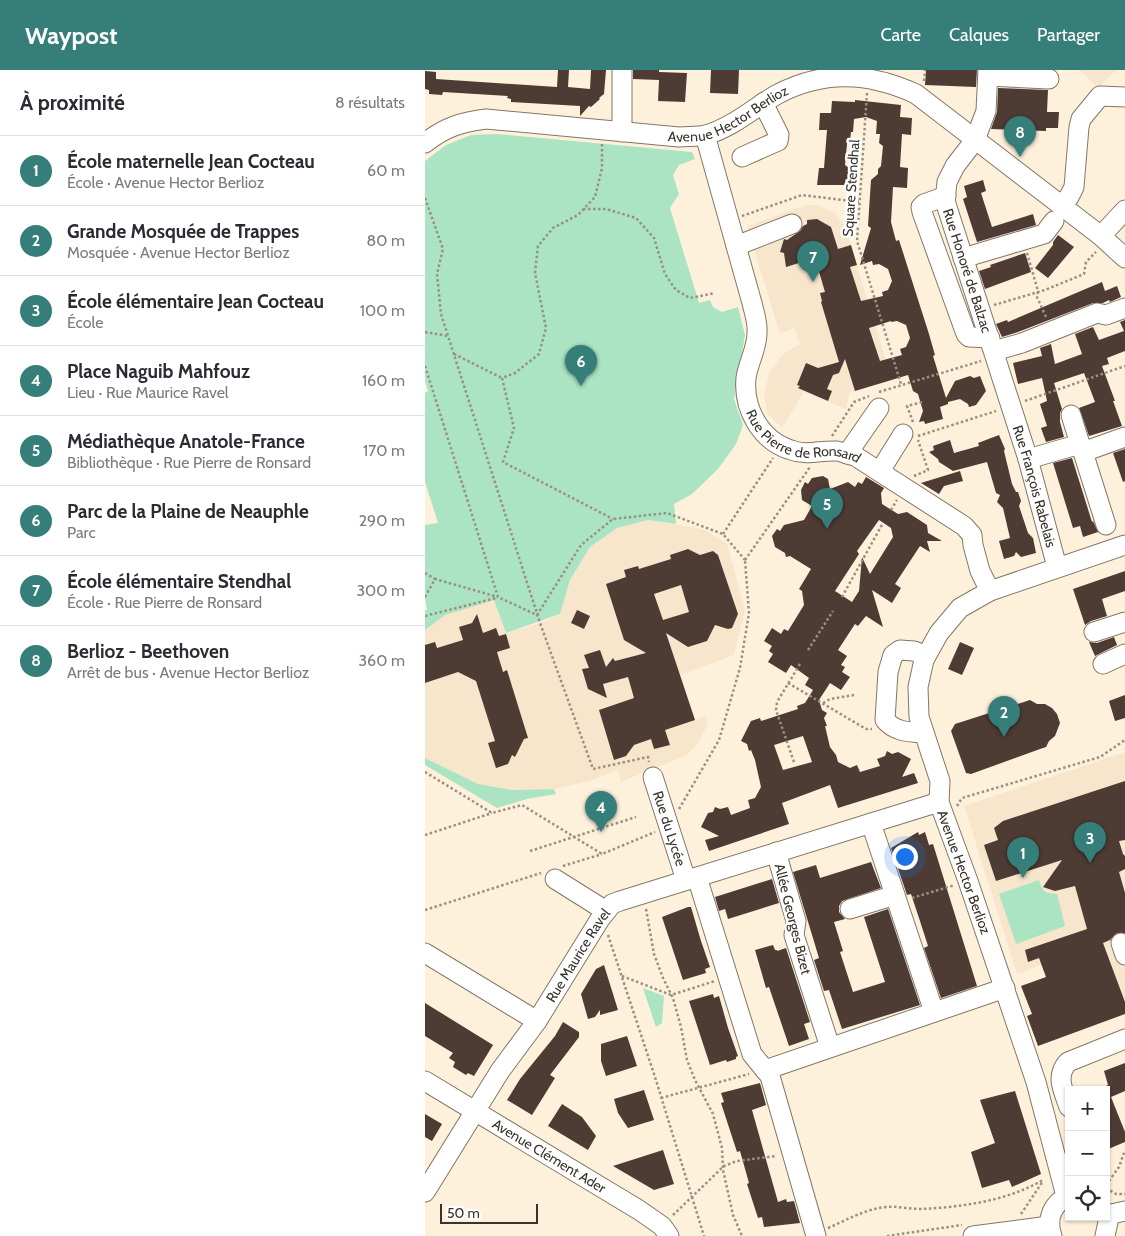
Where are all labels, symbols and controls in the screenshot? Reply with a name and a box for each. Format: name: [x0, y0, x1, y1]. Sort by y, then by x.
text: Waypost: [25, 21, 117, 50]
text: Carte: [880, 24, 921, 46]
text: Calques: [949, 24, 1009, 46]
text: Partager: [1037, 24, 1100, 46]
street label: Avenue Hector Berlioz: [667, 81, 791, 146]
text: À proximité: [20, 90, 125, 115]
text: 8 résultats: [335, 93, 405, 112]
pin: 8: [1004, 116, 1036, 157]
street label: Square Stendhal: [839, 138, 863, 237]
text: École maternelle Jean Cocteau: [67, 150, 315, 173]
text: 1: [33, 161, 39, 180]
text: 60 m: [367, 161, 405, 180]
text: École · Avenue Hector Berlioz: [67, 173, 264, 192]
street label: Rue Honoré de Balzac: [939, 206, 996, 335]
text: Grande Mosquée de Trappes: [67, 220, 299, 243]
text: 2: [32, 231, 40, 250]
text: 80 m: [367, 231, 405, 250]
pin: 7: [797, 241, 829, 282]
text: Mosquée · Avenue Hector Berlioz: [67, 243, 290, 262]
text: École élémentaire Jean Cocteau: [67, 290, 324, 313]
text: 3: [32, 301, 40, 320]
text: 100 m: [360, 301, 405, 320]
text: École: [67, 313, 103, 332]
pin: 6: [565, 345, 597, 386]
text: Place Naguib Mahfouz: [67, 360, 250, 383]
text: 4: [31, 371, 41, 390]
text: 160 m: [362, 371, 405, 390]
text: Lieu · Rue Maurice Ravel: [67, 383, 229, 402]
street label: Rue Pierre de Ronsard: [742, 407, 865, 467]
street label: Rue François Rabelais: [1009, 423, 1060, 550]
text: Médiathèque Anatole-France: [67, 430, 305, 453]
text: 5: [32, 441, 40, 460]
text: 170 m: [363, 441, 405, 460]
text: Bibliothèque · Rue Pierre de Ronsard: [67, 453, 311, 472]
pin: 5: [811, 488, 843, 529]
text: Parc de la Plaine de Neauphle: [67, 500, 309, 523]
text: 6: [32, 511, 41, 530]
text: 290 m: [359, 511, 405, 530]
text: Parc: [67, 523, 96, 542]
text: École élémentaire Stendhal: [67, 570, 291, 593]
text: 7: [32, 581, 40, 600]
text: 300 m: [356, 581, 405, 600]
text: École · Rue Pierre de Ronsard: [67, 593, 262, 612]
text: Berlioz - Beethoven: [67, 640, 229, 663]
text: 8: [31, 651, 41, 670]
text: 360 m: [358, 651, 405, 670]
text: Arrêt de bus · Avenue Hector Berlioz: [67, 663, 309, 682]
pin: 2: [988, 696, 1020, 737]
street label: Rue du Lycée: [649, 789, 690, 868]
pin: 4: [585, 791, 617, 832]
street label: Avenue Hector Berlioz: [933, 807, 995, 937]
pin: 3: [1074, 822, 1106, 863]
pin: 1: [1007, 837, 1039, 878]
your location: [892, 844, 918, 870]
street label: Allée Georges Bizet: [771, 862, 816, 977]
street label: Rue Maurice Ravel: [542, 904, 614, 1006]
map controls: [1065, 1086, 1110, 1221]
button: +: [1065, 1086, 1110, 1131]
street label: Avenue Clément Ader: [489, 1115, 610, 1197]
button: −: [1065, 1131, 1110, 1176]
button: locate: [1065, 1176, 1110, 1221]
scale bar: [440, 1201, 537, 1224]
text: 50 m: [447, 1204, 480, 1222]

